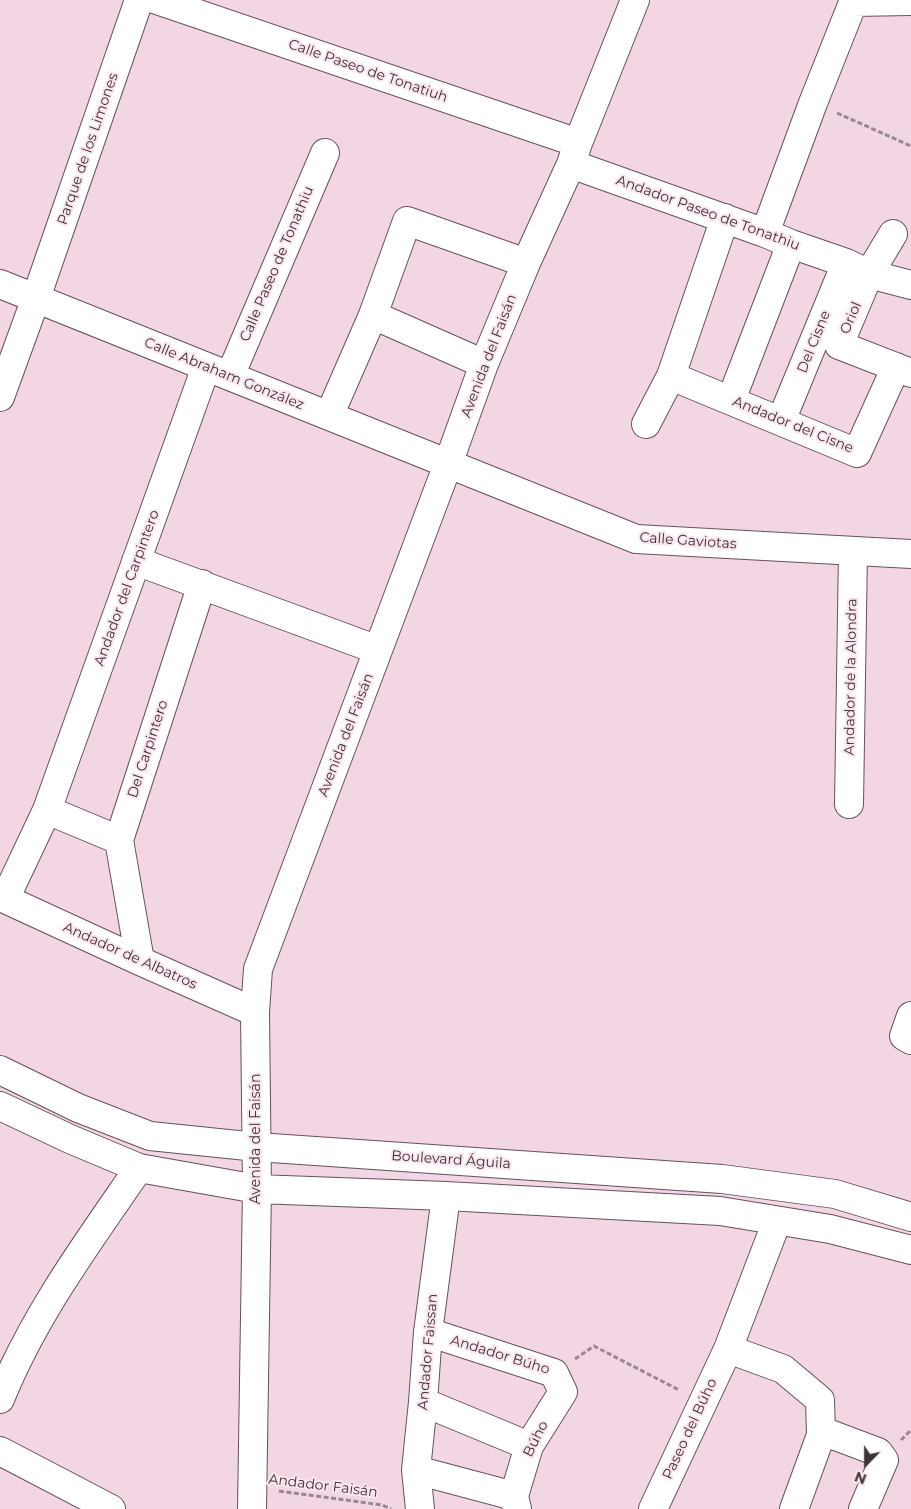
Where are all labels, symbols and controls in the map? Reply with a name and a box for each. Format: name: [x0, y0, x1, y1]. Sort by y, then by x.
street label: Calle Paseo de Tonatiuh: [286, 36, 450, 106]
street label: Parque de los Limones: [54, 71, 122, 227]
street label: Andador Paseo de Tonathiu: [614, 172, 802, 254]
street label: Calle Paseo de Tonathiu: [237, 184, 317, 344]
street label: Avenida del Faisán: [458, 292, 520, 420]
street label: Oriol: [837, 299, 865, 337]
street label: Del Cisne: [794, 308, 834, 376]
street label: Calle Abraham González: [142, 334, 306, 414]
street label: Andador del Cisne: [730, 393, 856, 457]
street label: Andador del Carpintero: [91, 508, 163, 668]
street label: Calle Gaviotas: [639, 529, 737, 553]
street label: Andador de la Alondra: [841, 598, 861, 756]
street label: Avenida del Faisán: [315, 671, 377, 799]
street label: Del Carpintero: [124, 698, 172, 800]
street label: Andador de Albatros: [61, 919, 199, 993]
street label: Avenida del Faisán: [248, 1074, 264, 1204]
street label: Boulevard Águila: [391, 1147, 511, 1173]
street label: Andador Faissan: [415, 1293, 441, 1411]
street label: Andador Búho: [448, 1332, 552, 1378]
street label: Paseo del Búho: [659, 1376, 721, 1482]
street label: Búho: [520, 1418, 552, 1460]
north arrow: [841, 1439, 891, 1489]
text: N: [852, 1467, 869, 1488]
street label: Andador Faisán: [267, 1471, 379, 1501]

